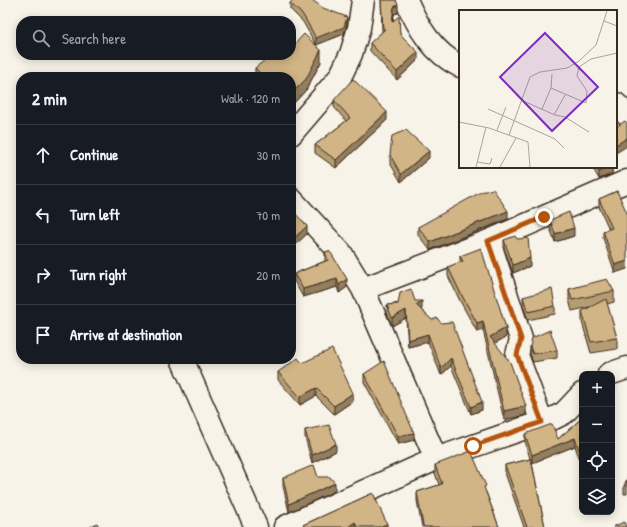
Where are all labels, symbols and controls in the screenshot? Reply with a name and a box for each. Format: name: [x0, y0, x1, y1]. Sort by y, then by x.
inset map: [459, 10, 617, 168]
search box: [16, 16, 296, 60]
icon: search: [30, 27, 52, 49]
text: Search here: [62, 28, 126, 49]
text: 2 min: [32, 87, 67, 110]
text: Walk · 120 m: [221, 89, 280, 107]
icon: ahead: [32, 144, 54, 166]
text: Continue: [70, 144, 118, 165]
text: 30 m: [257, 146, 280, 164]
icon: left: [32, 204, 54, 226]
text: Turn left: [70, 204, 120, 225]
text: 70 m: [256, 206, 280, 224]
route end: [535, 208, 553, 226]
icon: right: [32, 264, 54, 286]
text: Turn right: [70, 264, 126, 285]
text: 20 m: [256, 266, 280, 284]
icon: arrive: [32, 324, 54, 346]
text: Arrive at destination: [70, 324, 182, 345]
map controls: [579, 371, 615, 515]
button: +: [579, 371, 615, 407]
button: −: [579, 407, 615, 443]
route start: [464, 437, 482, 455]
button: locate: [579, 443, 615, 479]
button: layers: [579, 479, 615, 515]

